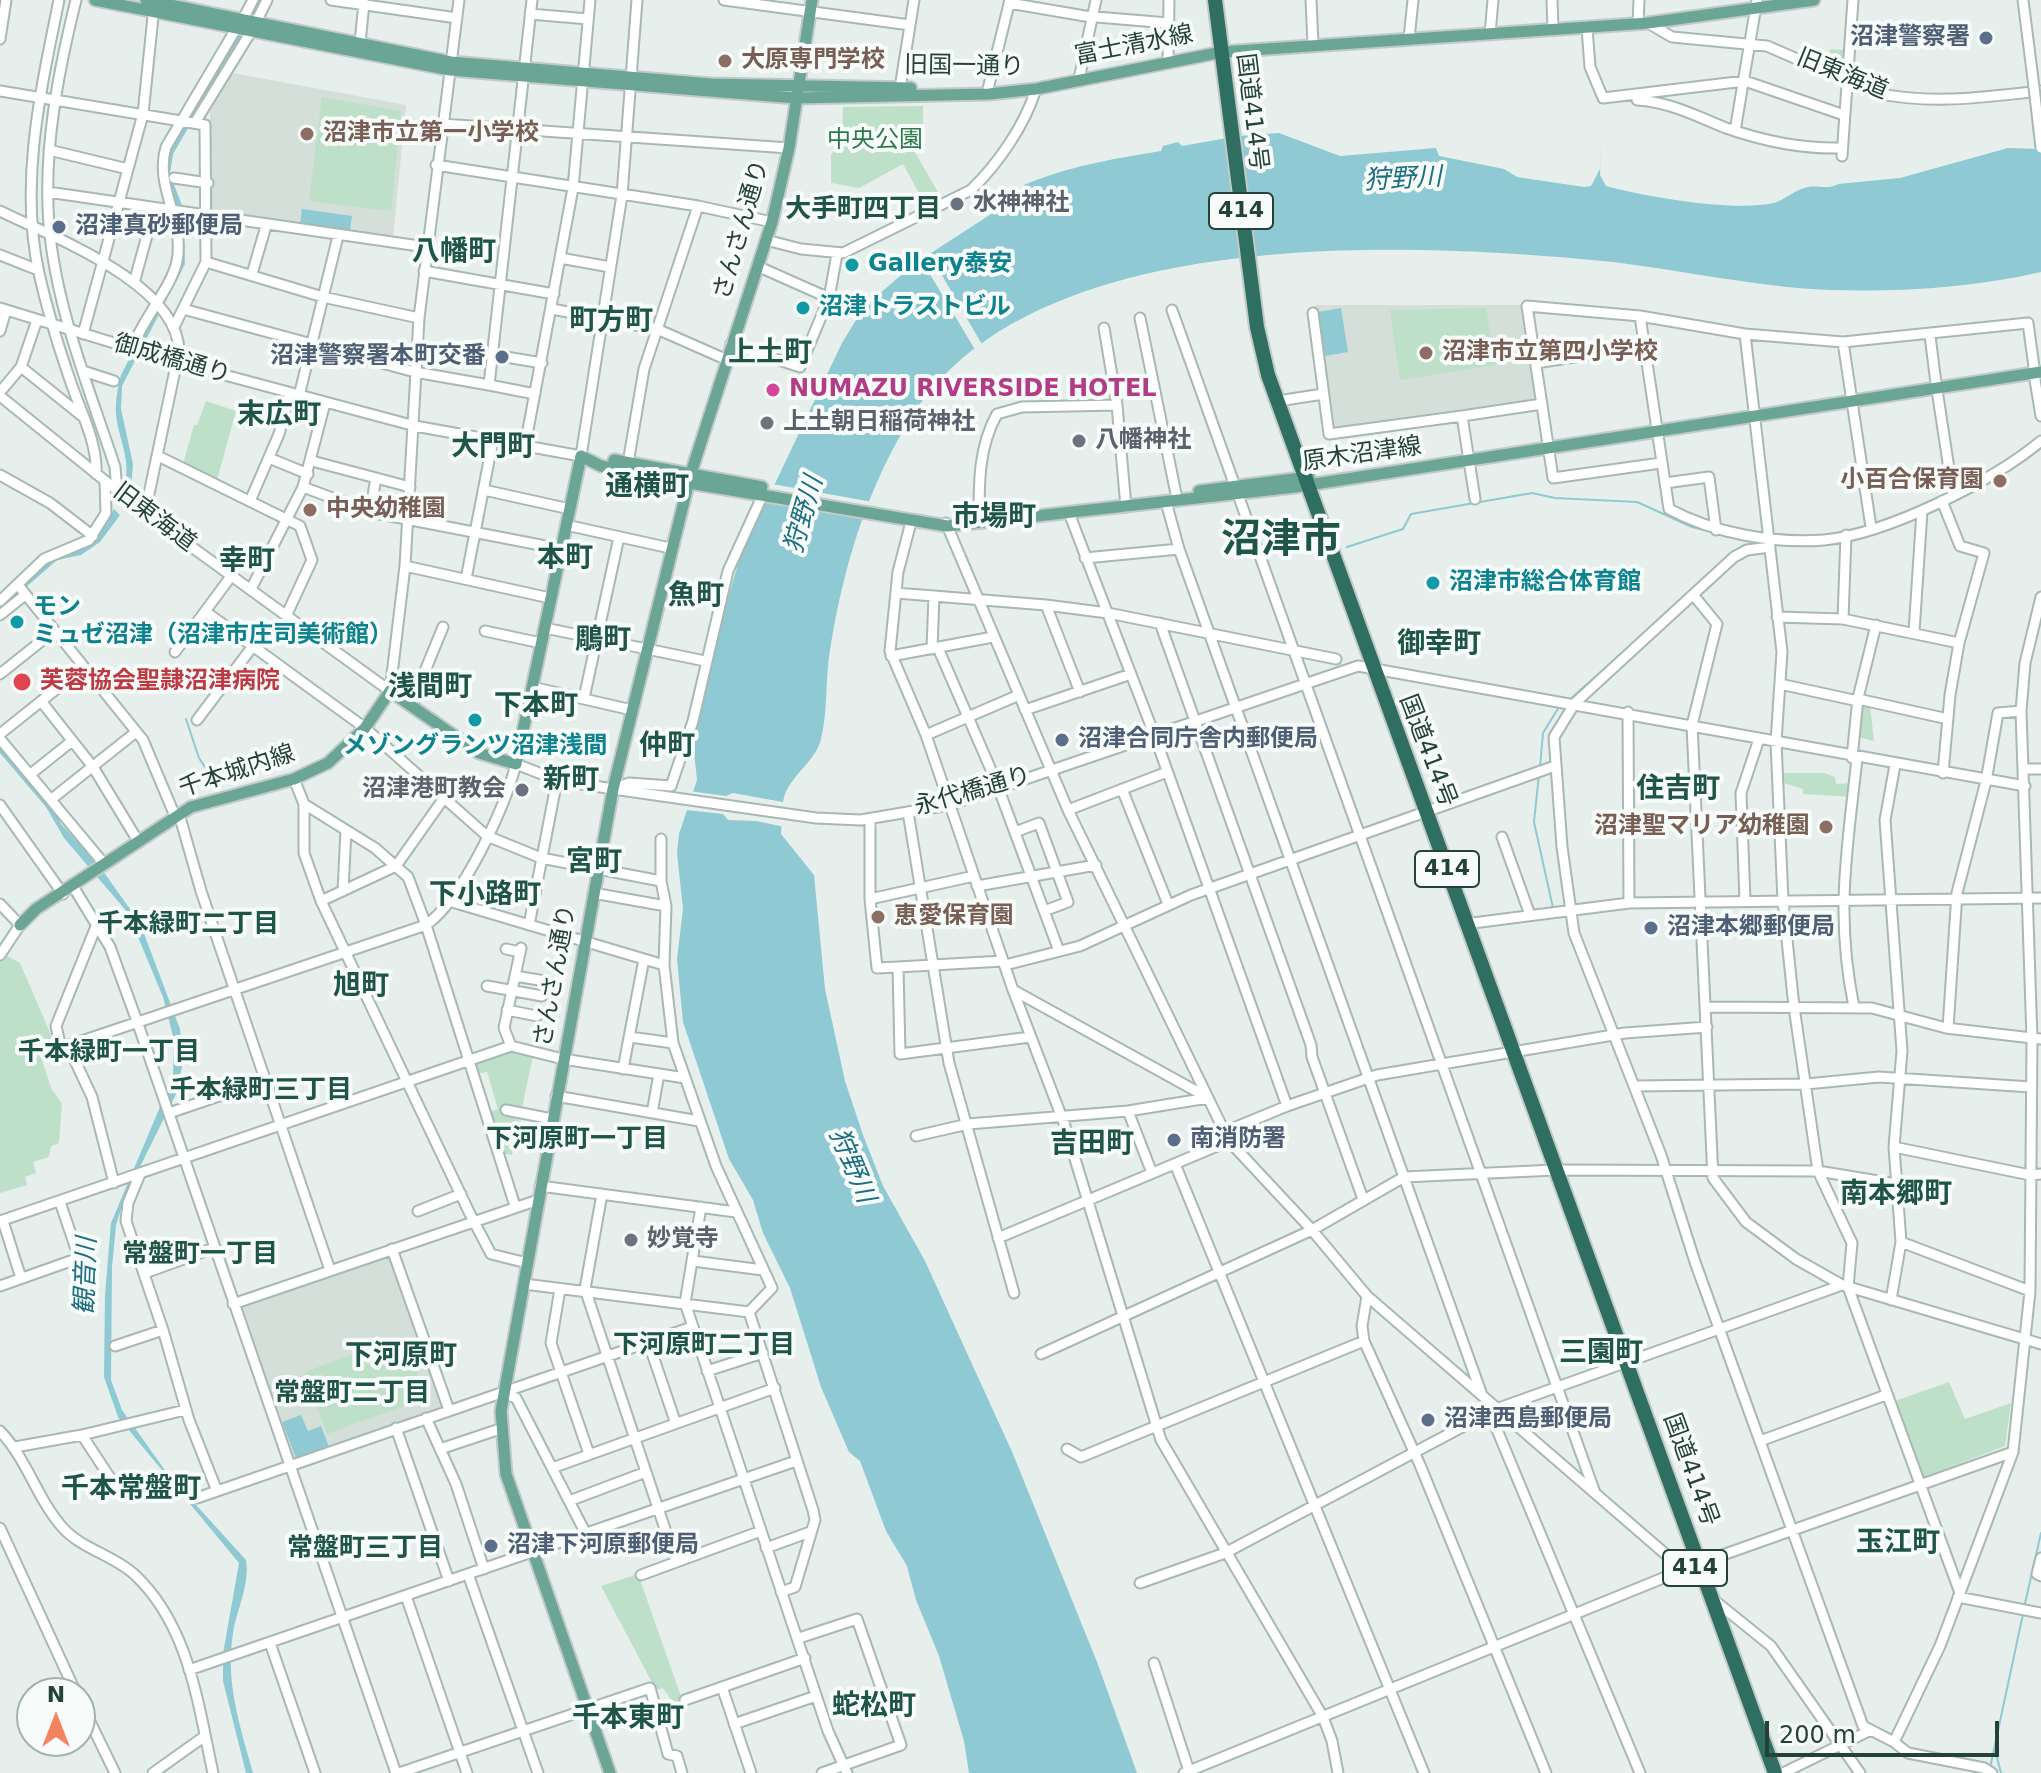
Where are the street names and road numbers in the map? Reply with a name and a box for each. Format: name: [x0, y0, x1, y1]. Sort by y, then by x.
street label: 富士清水線: [1072, 20, 1196, 72]
street label: 旧東海道: [1792, 44, 1892, 106]
street label: 旧国一通り: [904, 52, 1024, 82]
street label: 国道414号: [1230, 52, 1272, 172]
street label: さんさん通り: [708, 157, 776, 303]
road number: 414: [1209, 193, 1273, 229]
street label: 御成橋通り: [110, 330, 234, 390]
street label: 原木沼津線: [1301, 432, 1423, 478]
street label: 旧東海道: [107, 478, 201, 558]
street label: 国道414号: [1392, 691, 1462, 811]
street label: 千本城内線: [175, 740, 299, 804]
street label: 永代橋通り: [911, 762, 1035, 822]
road number: 414: [1415, 851, 1479, 887]
street label: さんさん通り: [529, 903, 583, 1049]
street label: 国道414号: [1656, 1410, 1724, 1530]
road number: 414: [1663, 1550, 1727, 1586]

